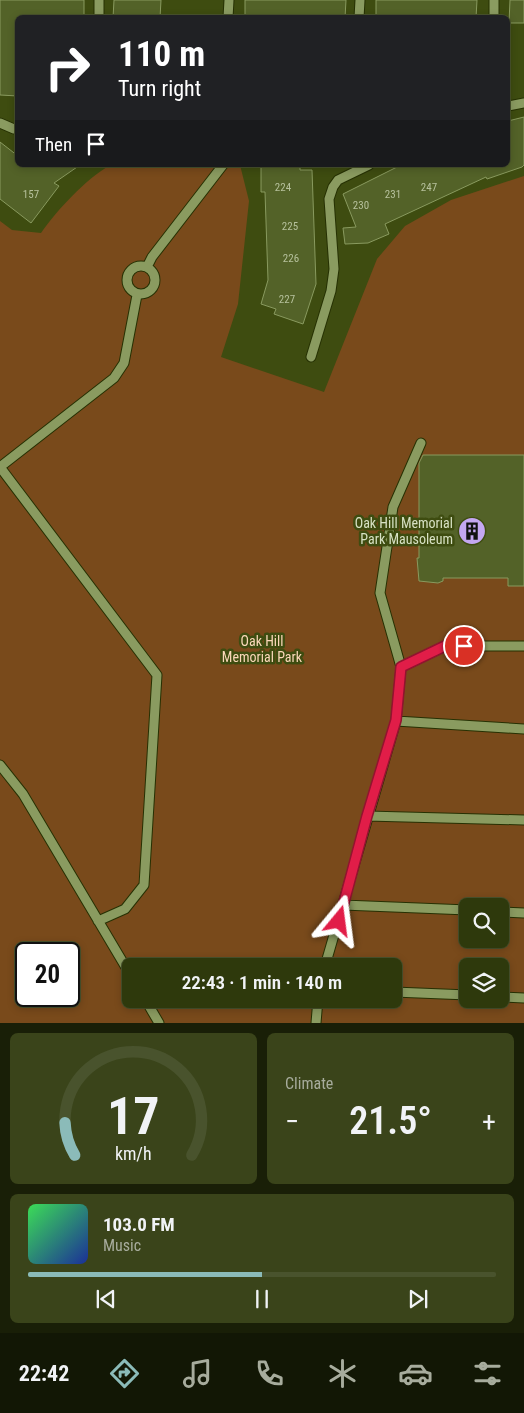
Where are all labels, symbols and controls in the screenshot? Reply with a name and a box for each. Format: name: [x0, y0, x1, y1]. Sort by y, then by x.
text: 110 m: [118, 34, 205, 75]
icon: right: [35, 35, 100, 100]
text: Turn right: [118, 76, 201, 101]
icon: arrive: [82, 130, 110, 158]
text: Then: [35, 133, 72, 156]
house number: 224: [275, 181, 292, 194]
house number: 247: [421, 181, 437, 194]
house number: 157: [23, 188, 39, 201]
house number: 231: [385, 188, 401, 201]
house number: 230: [353, 199, 369, 212]
house number: 225: [282, 220, 298, 233]
house number: 226: [283, 252, 299, 265]
house number: 227: [279, 293, 295, 306]
place label: Oak Hill Memorial Park Mausoleum: [355, 515, 453, 547]
building icon: Oak Hill Memorial Park Mausoleum: [457, 516, 487, 546]
pin: [443, 625, 485, 667]
icon: arrive: [450, 632, 478, 660]
park label: Oak Hill Memorial Park: [222, 633, 303, 665]
position arrow: [312, 894, 364, 946]
map controls: [459, 898, 509, 1008]
button: search: [459, 898, 509, 948]
speed limit sign: 20: [15, 942, 80, 1007]
button: layers: [459, 958, 509, 1008]
text: 22:43 · 1 min · 140 m: [182, 971, 342, 994]
text: Climate: [285, 1074, 333, 1093]
text: 17: [107, 1086, 160, 1147]
text: 21.5°: [349, 1099, 432, 1143]
text: −: [285, 1105, 299, 1138]
text: +: [482, 1105, 496, 1138]
text: km/h: [115, 1143, 152, 1164]
text: 103.0 FM: [103, 1213, 175, 1236]
text: Music: [103, 1236, 141, 1255]
icon: previous: [92, 1285, 120, 1313]
icon: pause: [248, 1285, 276, 1313]
icon: next: [404, 1285, 432, 1313]
icon: directions: [107, 1356, 142, 1391]
icon: music: [180, 1356, 215, 1391]
icon: phone: [252, 1356, 287, 1391]
icon: climate: [325, 1356, 360, 1391]
icon: car: [398, 1356, 433, 1391]
icon: filters: [470, 1356, 505, 1391]
text: 22:42: [19, 1361, 69, 1386]

